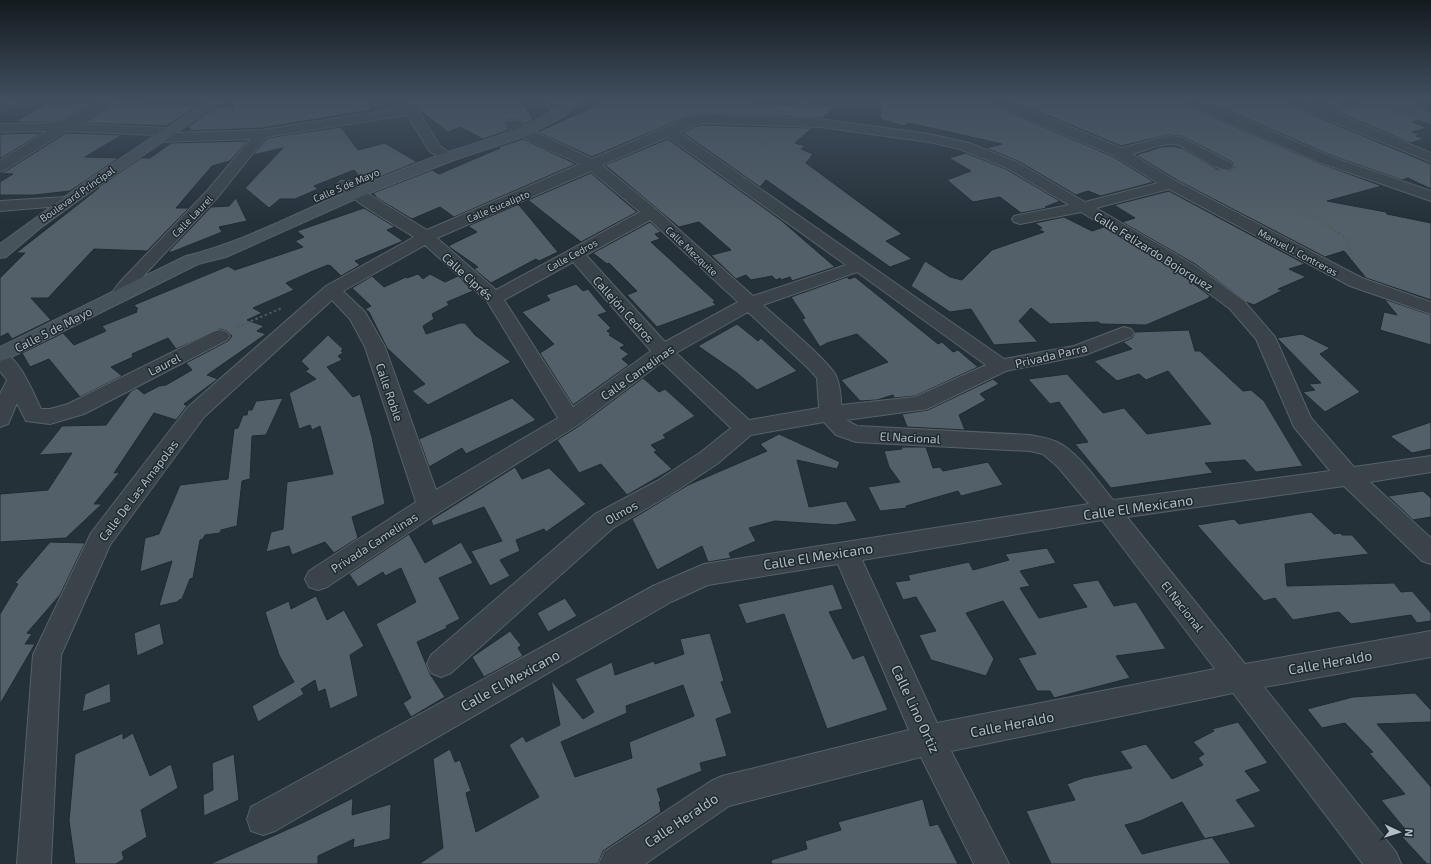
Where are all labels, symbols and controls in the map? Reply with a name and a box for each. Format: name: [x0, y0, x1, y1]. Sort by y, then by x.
street label: Boulevard Principal: [37, 164, 117, 224]
street label: Calle 5 de Mayo: [311, 166, 381, 204]
street label: Calle Eucalipto: [465, 187, 532, 225]
street label: Calle Laurel: [169, 193, 215, 239]
street label: Calle Felizardo Bojorquez: [1091, 209, 1216, 294]
street label: Calle Mezquite: [663, 224, 721, 278]
street label: Manuel J. Contreras: [1256, 226, 1340, 278]
street label: Calle Cedros: [545, 236, 599, 274]
street label: Calle Ciprés: [440, 250, 496, 302]
street label: Callejón Cedros: [590, 273, 657, 346]
street label: Calle 5 de Mayo: [12, 303, 94, 355]
street label: Privada Parra: [1014, 340, 1088, 370]
street label: Calle Camelinas: [598, 342, 676, 402]
street label: Laurel: [146, 350, 183, 378]
street label: Calle Roble: [373, 361, 407, 423]
street label: El Nacional: [879, 428, 941, 446]
street label: Calle De Las Amapolas: [96, 437, 180, 543]
street label: Calle El Mexicano: [1082, 491, 1194, 523]
street label: Olmos: [602, 497, 640, 527]
street label: Privada Camelinas: [328, 509, 420, 575]
street label: Calle El Mexicano: [762, 539, 874, 573]
street label: El Nacional: [1159, 578, 1207, 634]
street label: Calle El Mexicano: [457, 646, 563, 714]
street label: Calle Heraldo: [1287, 646, 1373, 678]
street label: Calle Lino Ortiz: [888, 662, 944, 756]
street label: Calle Heraldo: [969, 708, 1055, 740]
street label: Calle Heraldo: [641, 789, 721, 851]
north arrow: [1379, 812, 1419, 852]
text: N: [1403, 828, 1416, 837]

